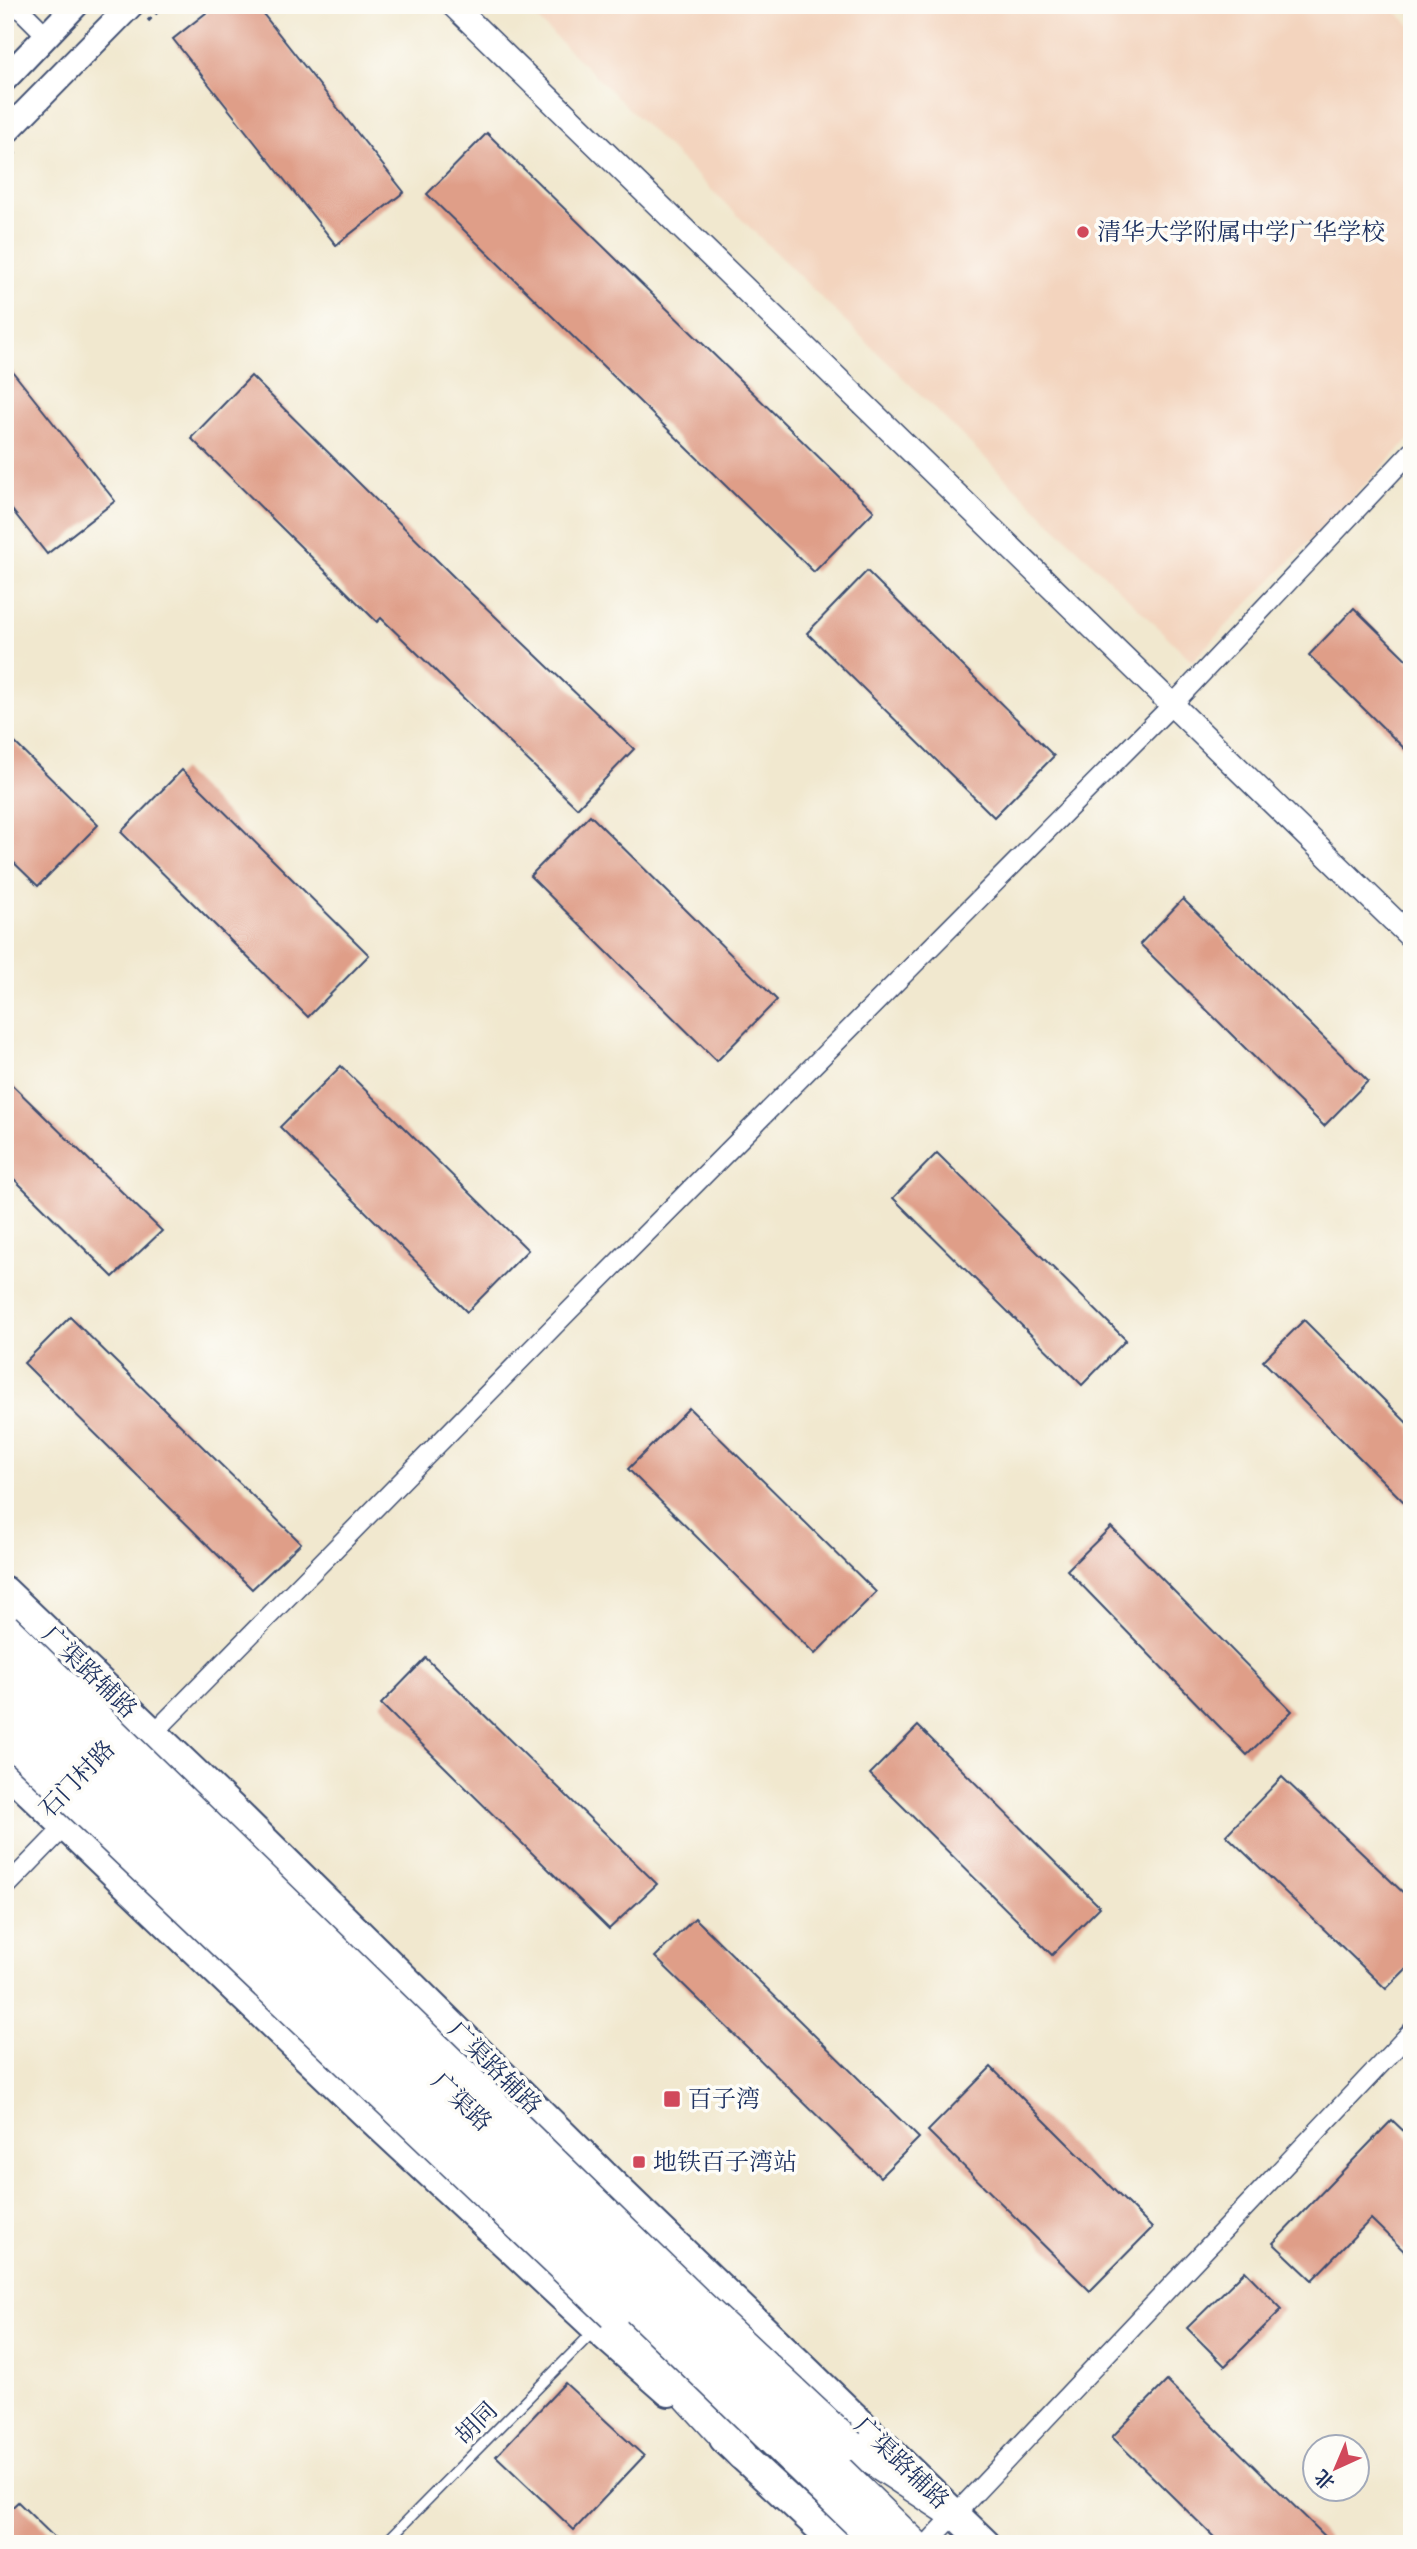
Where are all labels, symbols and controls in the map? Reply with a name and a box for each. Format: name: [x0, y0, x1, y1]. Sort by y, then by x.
place label: 清华大学附属中学广华学校: [1097, 218, 1385, 248]
marker: 清华大学附属中学广华学校: [1075, 224, 1091, 240]
street label: 广渠路辅路: [36, 1620, 143, 1725]
street label: 石门村路: [34, 1735, 122, 1825]
street label: 广渠路辅路: [442, 2015, 548, 2121]
street label: 广渠路: [426, 2067, 498, 2137]
place label: 百子湾: [688, 2085, 760, 2115]
marker: 百子湾: [662, 2089, 682, 2109]
place label: 地铁百子湾站: [653, 2148, 797, 2178]
marker: 地铁百子湾站: [631, 2154, 647, 2170]
street label: 胡同: [449, 2396, 504, 2451]
street label: 广渠路辅路: [848, 2411, 955, 2516]
north arrow: [1302, 2434, 1372, 2504]
text: 北: [1310, 2464, 1340, 2495]

